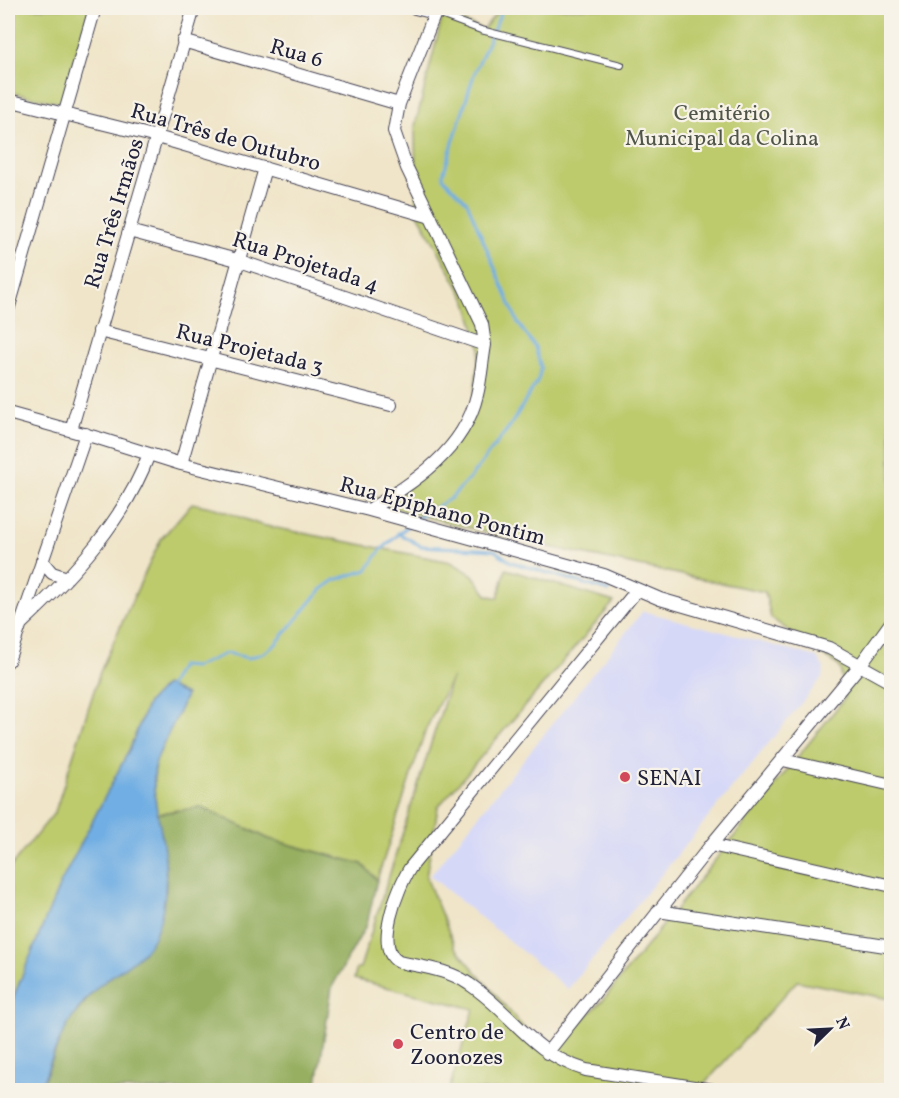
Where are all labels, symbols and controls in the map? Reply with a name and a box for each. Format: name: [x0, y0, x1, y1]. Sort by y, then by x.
street label: Rua 6: [266, 32, 327, 77]
street label: Rua Três de Outubro: [127, 96, 324, 180]
park label: Cemitério Municipal da Colina: [625, 99, 819, 155]
street label: Rua Três Irmãos: [78, 135, 153, 293]
street label: Rua Projetada 4: [228, 225, 383, 302]
street label: Rua Projetada 3: [172, 317, 326, 384]
street label: Rua Epiphano Pontim: [336, 470, 549, 555]
place label: SENAI: [637, 764, 702, 795]
marker: SENAI: [618, 770, 632, 784]
north arrow: [800, 999, 860, 1059]
text: N: [829, 1014, 854, 1034]
place label: Centro de Zoonozes: [410, 1018, 504, 1074]
marker: Centro de Zoonozes: [391, 1037, 405, 1051]

